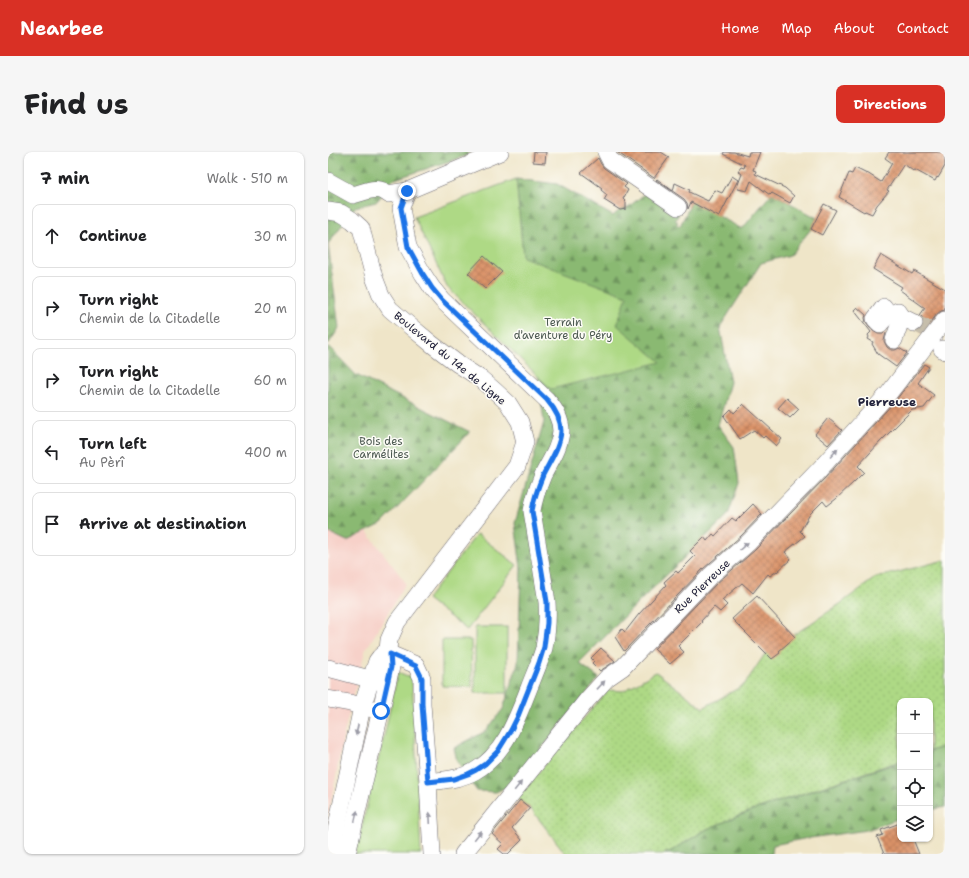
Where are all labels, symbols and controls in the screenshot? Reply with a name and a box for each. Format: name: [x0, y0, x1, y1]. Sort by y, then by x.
text: Nearbee: [20, 16, 104, 41]
text: Home: [721, 19, 760, 37]
text: Map: [782, 19, 812, 37]
text: About: [834, 19, 875, 37]
text: Contact: [897, 19, 949, 37]
text: Find us: [24, 85, 129, 123]
button: Directions: [836, 85, 945, 123]
text: 7 min: [40, 167, 90, 189]
text: Walk · 510 m: [207, 170, 288, 187]
route end: [398, 182, 416, 200]
icon: ahead: [41, 225, 63, 247]
text: Continue: [79, 226, 147, 246]
text: 30 m: [253, 228, 287, 245]
text: Turn right: [79, 290, 159, 310]
icon: right: [41, 297, 63, 319]
text: 20 m: [254, 300, 287, 317]
street label: Boulevard du 14e de Ligne: [390, 308, 509, 408]
text: Chemin de la Citadelle: [79, 310, 220, 327]
park label: Terrain d'aventure du Péry: [514, 315, 612, 343]
text: Turn right: [79, 362, 159, 382]
icon: right: [41, 369, 63, 391]
text: 60 m: [254, 372, 287, 389]
text: Chemin de la Citadelle: [79, 382, 220, 399]
district label: Pierreuse: [858, 394, 916, 410]
text: Turn left: [79, 434, 147, 454]
park label: Bois des Carmélites: [353, 434, 409, 462]
icon: left: [41, 441, 63, 463]
text: 400 m: [244, 444, 287, 461]
one-way arrow: [830, 447, 839, 458]
text: Au Pèrî: [79, 454, 124, 471]
icon: arrive: [41, 513, 63, 535]
text: Arrive at destination: [79, 514, 247, 534]
one-way arrow: [739, 541, 749, 551]
street label: Rue Pierreuse: [671, 556, 734, 617]
one-way arrow: [596, 680, 606, 690]
map controls: [897, 698, 933, 842]
button: +: [897, 698, 933, 734]
route start: [372, 702, 390, 720]
one-way arrow: [354, 724, 360, 736]
button: −: [897, 734, 933, 770]
button: locate: [897, 770, 933, 806]
one-way arrow: [514, 780, 523, 791]
button: layers: [897, 806, 933, 842]
one-way arrow: [353, 810, 359, 822]
one-way arrow: [427, 811, 433, 824]
one-way arrow: [474, 830, 483, 840]

